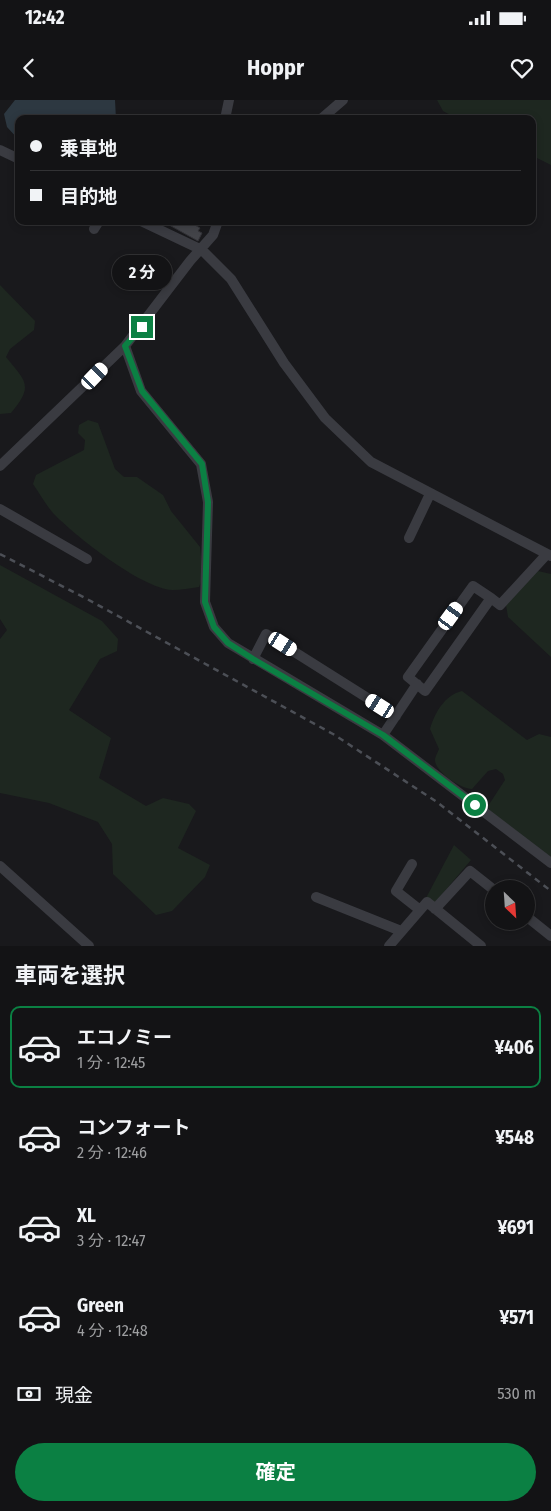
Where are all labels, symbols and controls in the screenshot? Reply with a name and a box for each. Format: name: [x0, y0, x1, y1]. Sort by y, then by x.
text: 12:42: [25, 6, 64, 29]
icon: back: [15, 54, 43, 82]
text: Hoppr: [247, 54, 304, 81]
icon: heart: [508, 54, 536, 82]
text: 乗車地: [60, 137, 117, 160]
text: 目的地: [60, 185, 117, 208]
callout: 2 分: [112, 254, 172, 290]
text: 2 分: [129, 263, 155, 282]
route end: [131, 316, 153, 338]
car: [79, 360, 110, 392]
car: [436, 599, 465, 633]
car: [266, 630, 299, 658]
car: [363, 692, 396, 720]
route start: [464, 794, 486, 816]
north arrow: [485, 880, 535, 930]
map controls: [485, 880, 535, 930]
text: 車両を選択: [15, 962, 125, 989]
icon: car: [17, 1025, 62, 1070]
text: エコノミー: [77, 1026, 172, 1049]
text: ¥406: [494, 1036, 534, 1059]
text: 1 分 · 12:45: [77, 1053, 145, 1072]
icon: car: [17, 1115, 62, 1160]
text: コンフォート: [77, 1116, 190, 1139]
text: ¥548: [495, 1126, 534, 1149]
text: 2 分 · 12:46: [77, 1143, 147, 1162]
text: XL: [77, 1204, 96, 1227]
icon: car: [17, 1205, 62, 1250]
text: ¥691: [497, 1216, 534, 1239]
text: 3 分 · 12:47: [77, 1231, 145, 1250]
text: Green: [77, 1294, 124, 1317]
icon: car: [17, 1295, 62, 1340]
text: ¥571: [499, 1306, 534, 1329]
text: 4 分 · 12:48: [77, 1321, 148, 1340]
icon: cash: [15, 1380, 43, 1408]
text: 現金: [55, 1384, 93, 1407]
text: 530 m: [497, 1384, 536, 1403]
button: 確定: [15, 1443, 536, 1501]

